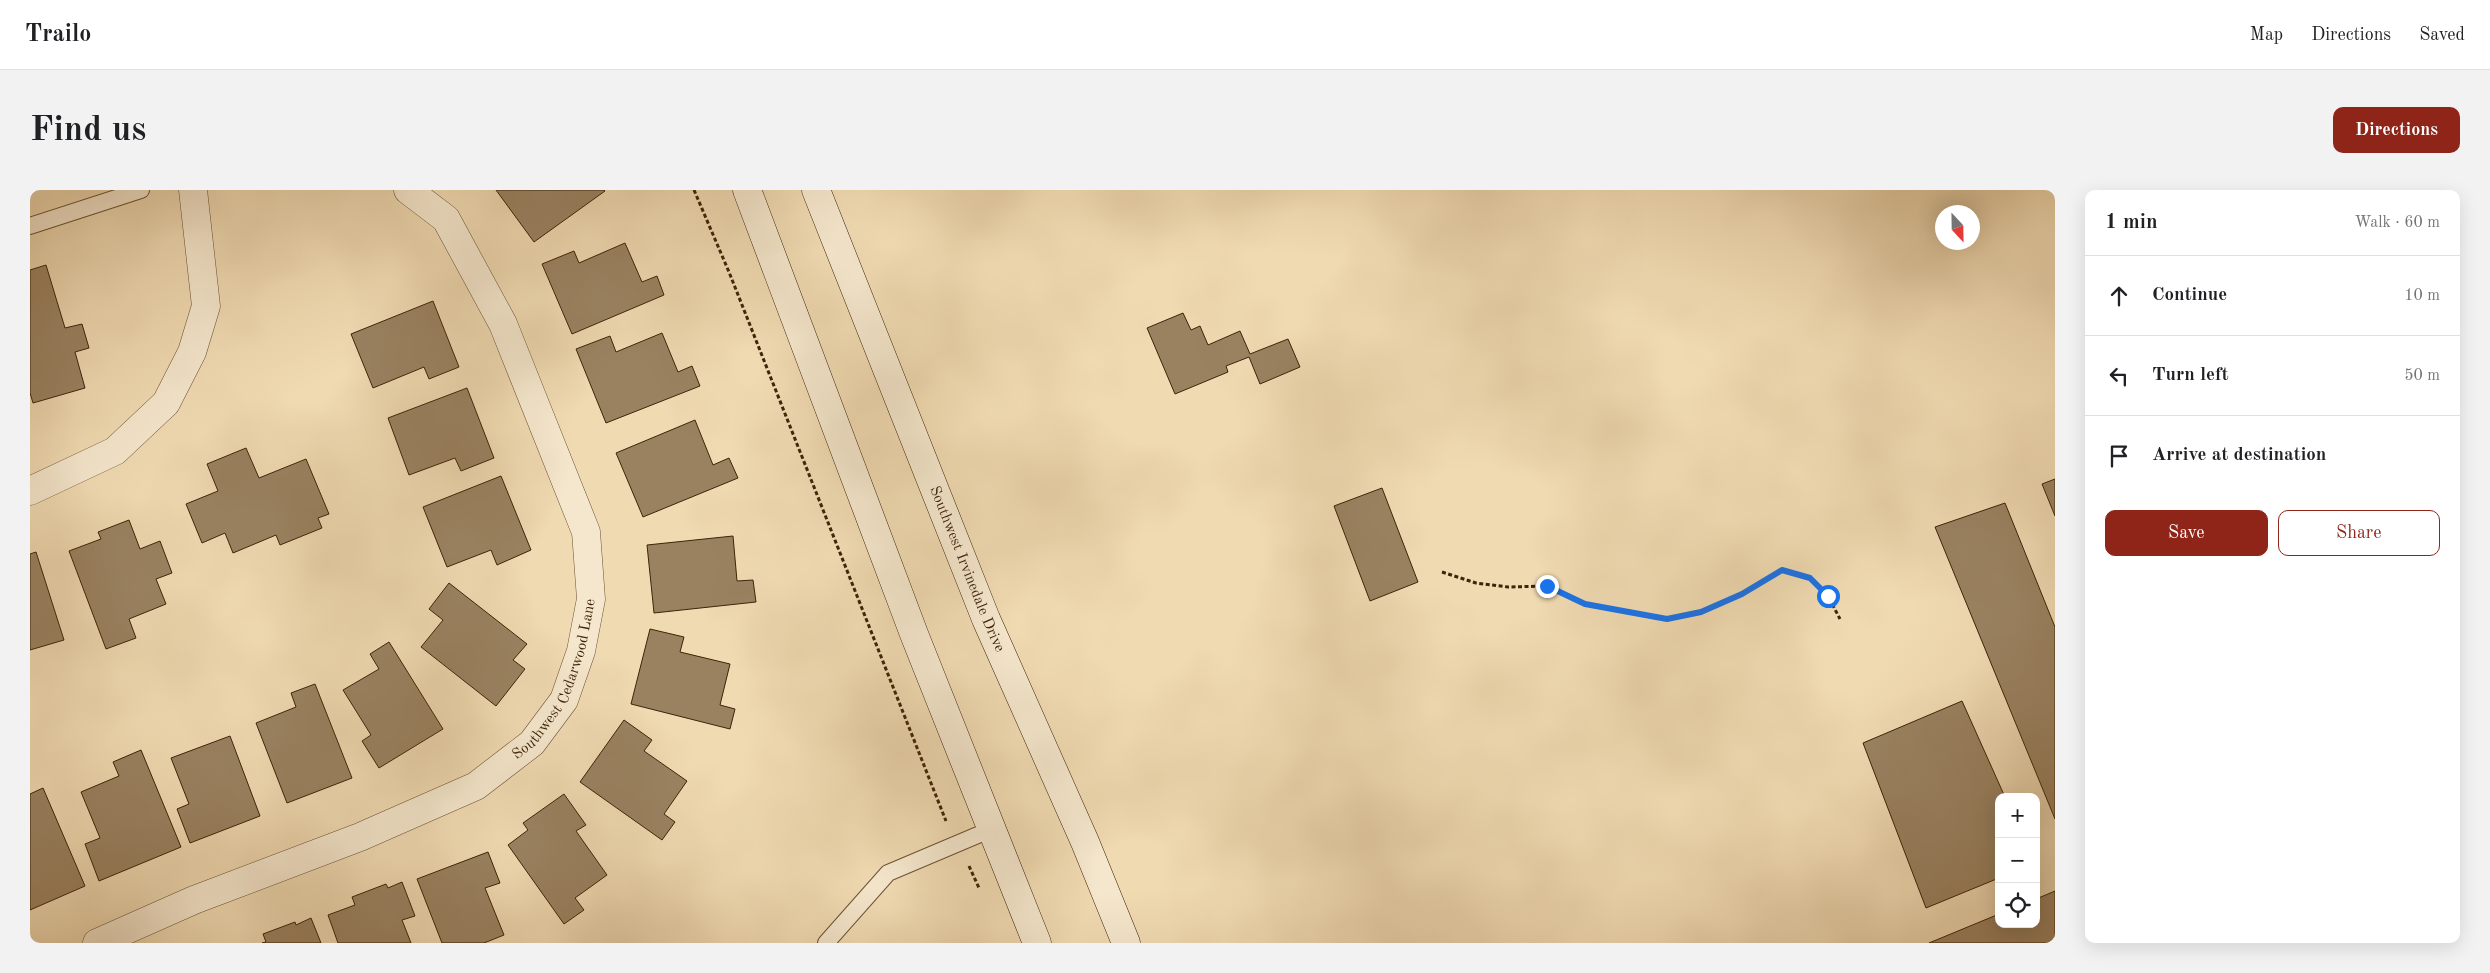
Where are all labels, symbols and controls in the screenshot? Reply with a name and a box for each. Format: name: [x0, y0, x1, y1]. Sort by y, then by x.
text: Trailo: [25, 23, 91, 47]
text: Map: [2250, 26, 2283, 44]
text: Directions: [2311, 26, 2391, 44]
text: Saved: [2419, 26, 2465, 44]
button: Directions: [2333, 107, 2460, 153]
text: Find us: [30, 113, 146, 148]
north arrow: [1935, 205, 1980, 250]
text: 1 min: [2105, 212, 2158, 233]
text: Walk · 60 m: [2354, 215, 2440, 231]
icon: ahead: [2105, 282, 2133, 310]
text: Continue: [2152, 286, 2227, 305]
text: 10 m: [2404, 288, 2440, 304]
icon: left: [2105, 362, 2133, 390]
text: Turn left: [2152, 366, 2229, 385]
text: 50 m: [2404, 368, 2440, 384]
icon: arrive: [2105, 442, 2133, 470]
text: Arrive at destination: [2152, 446, 2326, 465]
street label: Southwest Irvinedale Drive: [927, 484, 1007, 654]
button: Save: [2105, 510, 2268, 556]
button: Share: [2278, 510, 2440, 556]
route end: [1536, 575, 1559, 598]
route start: [1817, 585, 1840, 608]
street label: Southwest Cedarwood Lane: [510, 597, 598, 763]
map controls: [1995, 793, 2040, 928]
button: +: [1995, 793, 2040, 838]
button: −: [1995, 838, 2040, 883]
button: locate: [1995, 883, 2040, 928]

